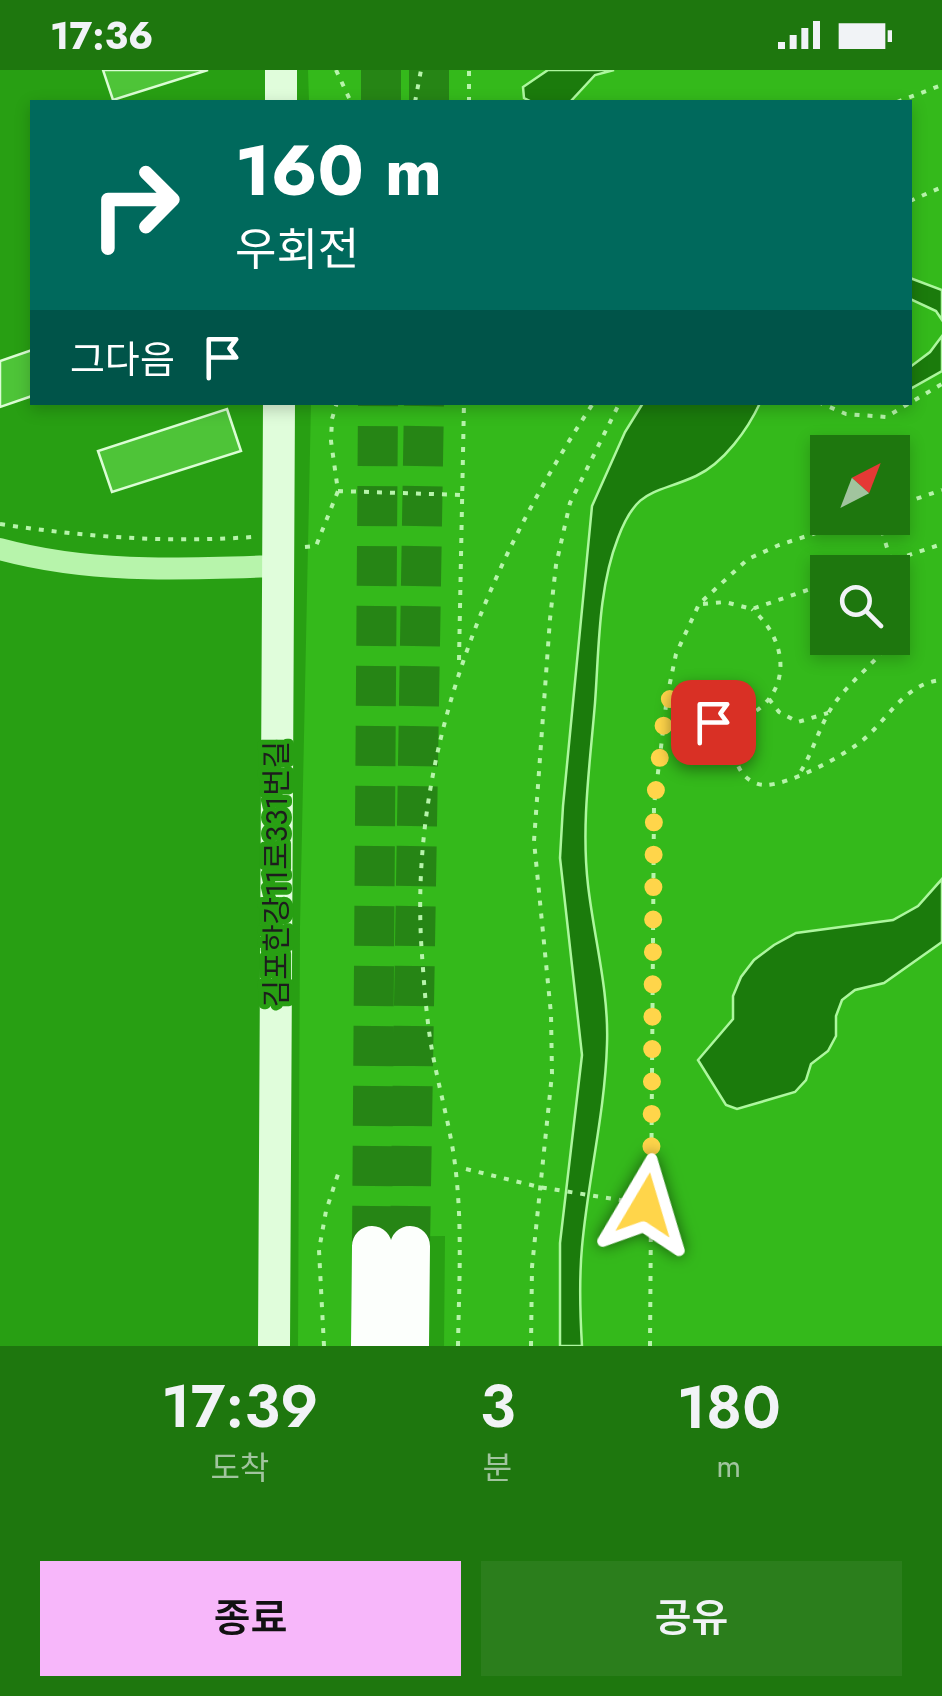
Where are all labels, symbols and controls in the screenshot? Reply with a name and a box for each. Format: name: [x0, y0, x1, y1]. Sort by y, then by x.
text: 17:36: [50, 8, 154, 63]
text: 160 m: [235, 120, 442, 221]
icon: right: [70, 140, 200, 270]
text: 우회전: [235, 217, 359, 282]
icon: arrive: [195, 330, 250, 385]
text: 그다음: [70, 332, 175, 387]
north arrow: [810, 435, 910, 535]
map controls: [810, 435, 910, 655]
button: search: [810, 555, 910, 655]
pin: [671, 680, 756, 765]
icon: arrive: [686, 695, 741, 750]
street label: 김포한강11로331번길: [255, 741, 298, 1007]
position arrow: [594, 1153, 698, 1257]
text: 17:39: [161, 1363, 318, 1450]
text: 3: [480, 1363, 515, 1450]
text: 180: [677, 1364, 781, 1451]
text: m: [716, 1443, 741, 1489]
text: 도착: [210, 1445, 269, 1491]
text: 분: [483, 1445, 512, 1491]
button: 종료: [40, 1561, 461, 1676]
button: 공유: [481, 1561, 902, 1676]

